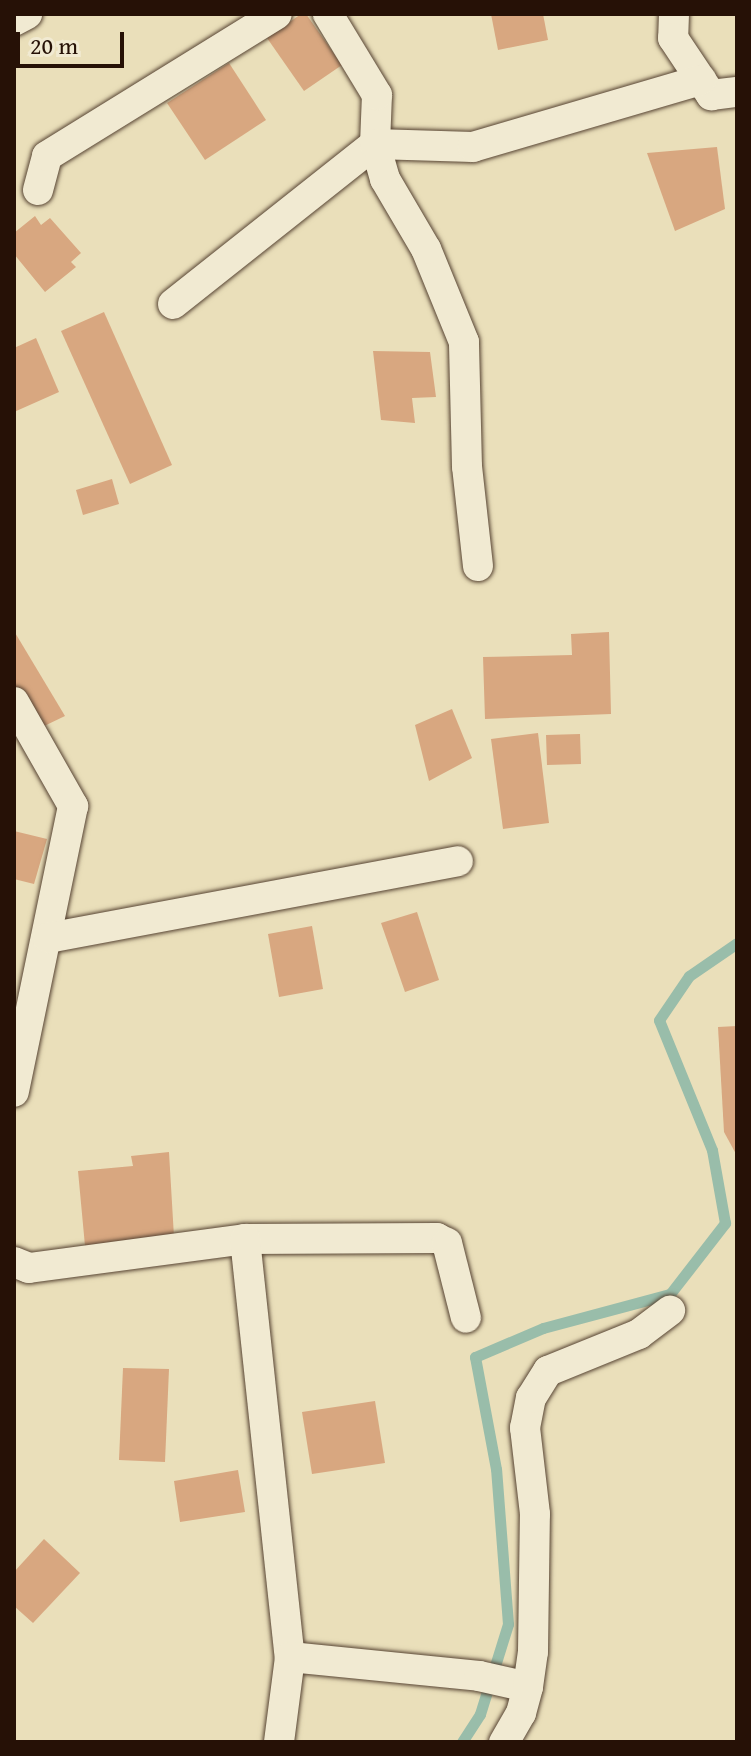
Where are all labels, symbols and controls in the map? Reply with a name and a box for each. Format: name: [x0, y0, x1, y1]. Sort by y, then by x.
scale bar: [20, 16, 128, 66]
text: 20 m: [30, 28, 78, 63]

